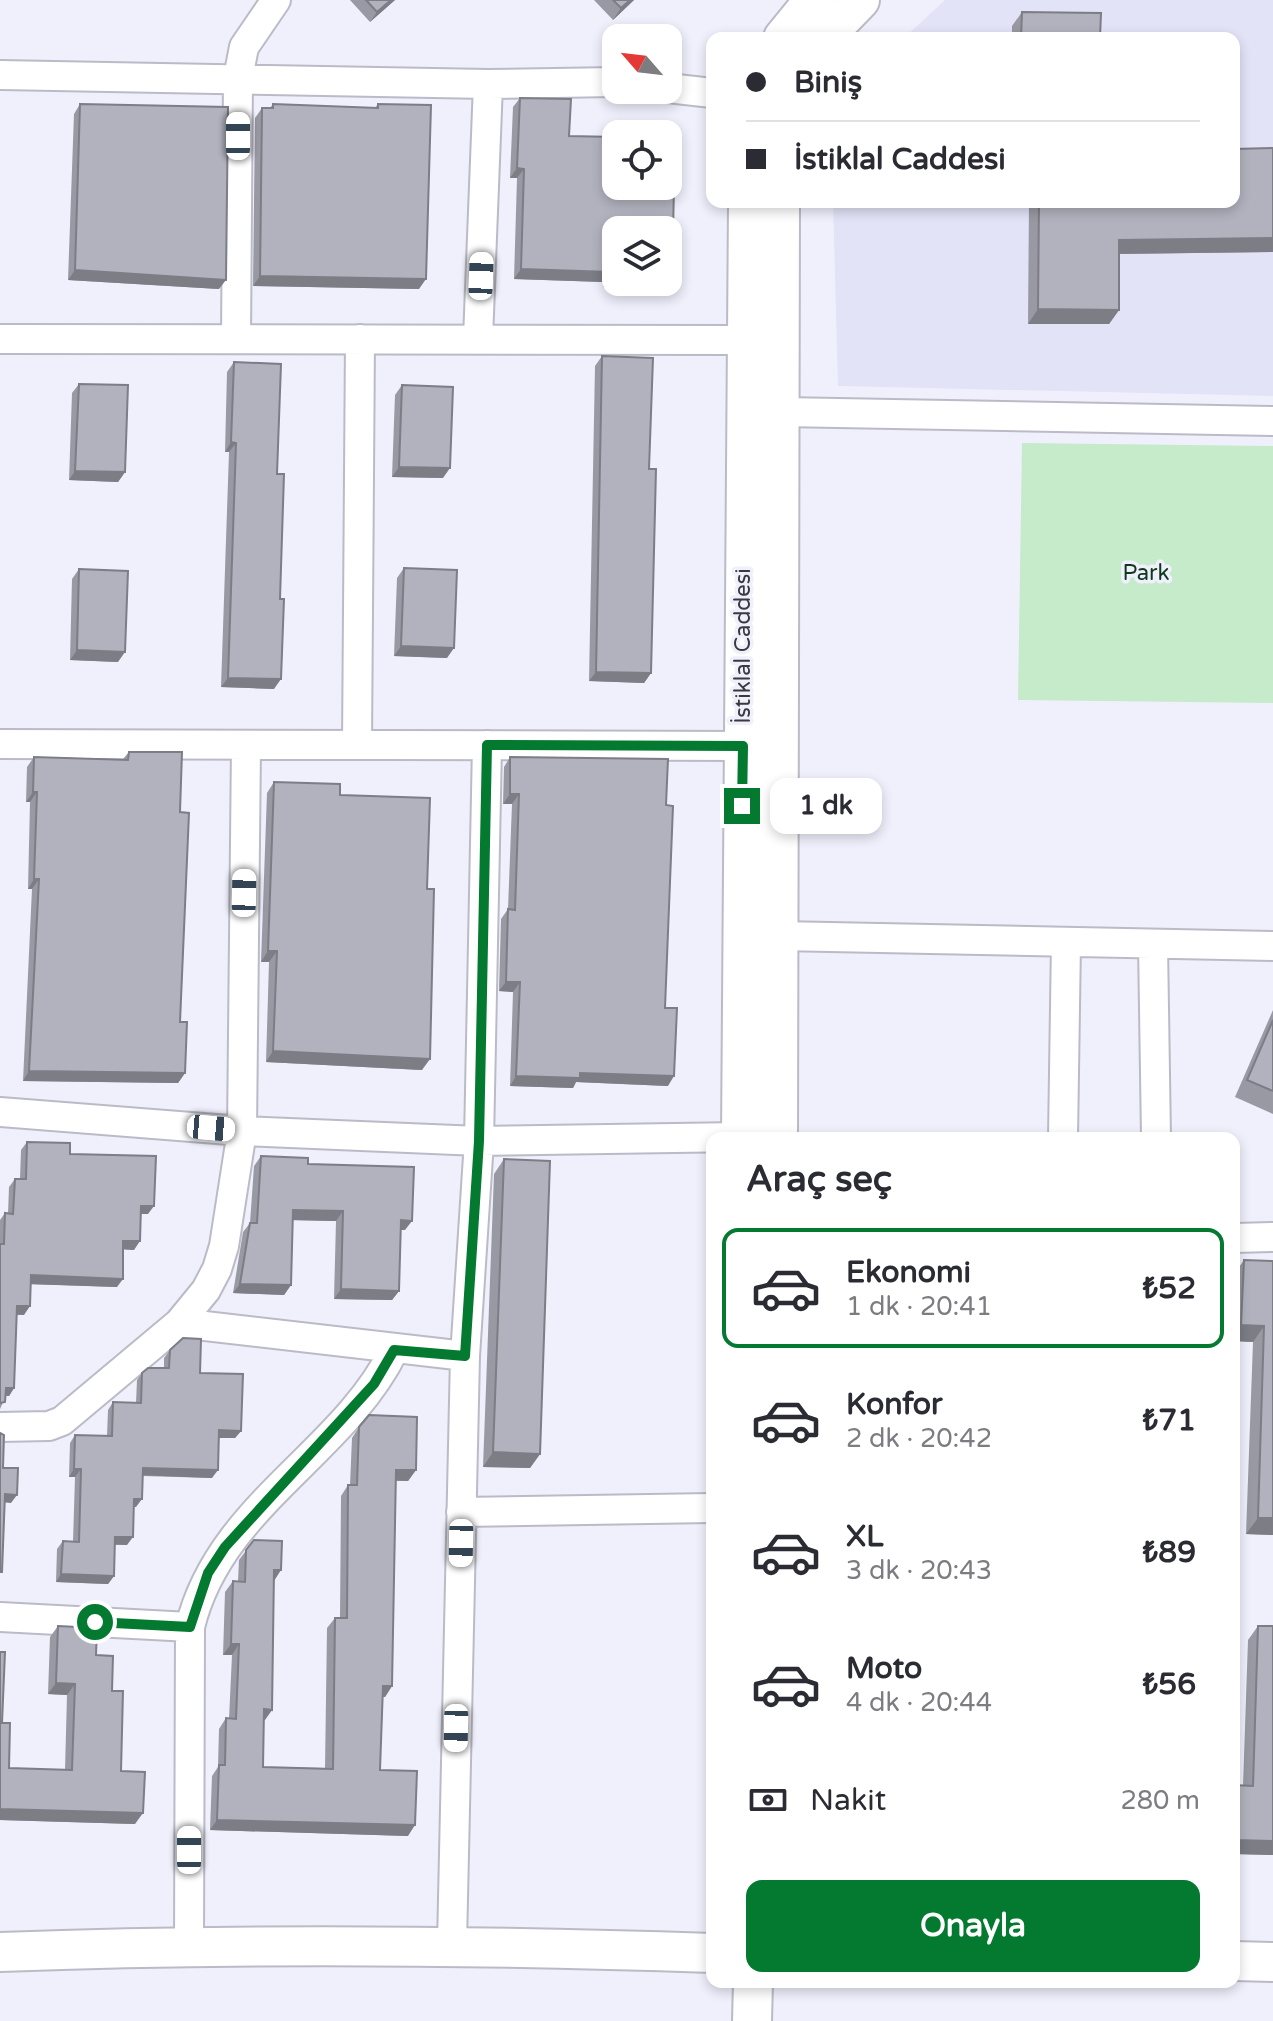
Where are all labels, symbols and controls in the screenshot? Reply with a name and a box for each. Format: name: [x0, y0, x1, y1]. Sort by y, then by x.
north arrow: [602, 24, 682, 104]
map controls: [602, 24, 682, 296]
text: Biniş: [794, 64, 862, 101]
car: [226, 112, 250, 160]
button: locate: [602, 120, 682, 200]
text: İstiklal Caddesi: [794, 141, 1006, 178]
button: layers: [602, 216, 682, 296]
car: [468, 252, 494, 300]
park label: Park: [1123, 560, 1170, 586]
street label: İstiklal Caddesi: [730, 568, 756, 724]
callout: 1 dk: [770, 778, 882, 834]
route end: [724, 788, 760, 824]
text: 1 dk: [799, 790, 853, 821]
car: [232, 869, 256, 917]
car: [186, 1114, 236, 1142]
text: Araç seç: [746, 1158, 892, 1201]
icon: car: [750, 1252, 822, 1324]
text: Ekonomi: [846, 1254, 971, 1291]
text: ₺52: [1142, 1270, 1196, 1307]
text: 1 dk · 20:41: [846, 1291, 992, 1322]
icon: car: [750, 1384, 822, 1456]
text: Konfor: [846, 1386, 943, 1423]
text: ₺71: [1142, 1402, 1196, 1439]
text: 2 dk · 20:42: [846, 1423, 992, 1454]
icon: car: [750, 1516, 822, 1588]
text: XL: [846, 1518, 883, 1555]
car: [449, 1519, 473, 1567]
text: ₺89: [1142, 1534, 1196, 1571]
text: 3 dk · 20:43: [846, 1555, 992, 1586]
route start: [77, 1604, 113, 1640]
icon: car: [750, 1648, 822, 1720]
text: Moto: [846, 1650, 922, 1687]
text: ₺56: [1142, 1666, 1196, 1703]
text: 4 dk · 20:44: [846, 1687, 992, 1718]
car: [444, 1704, 468, 1752]
icon: cash: [746, 1778, 790, 1822]
text: Nakit: [810, 1782, 886, 1819]
text: 280 m: [1120, 1785, 1200, 1816]
car: [177, 1826, 201, 1874]
button: Onayla: [746, 1880, 1200, 1972]

